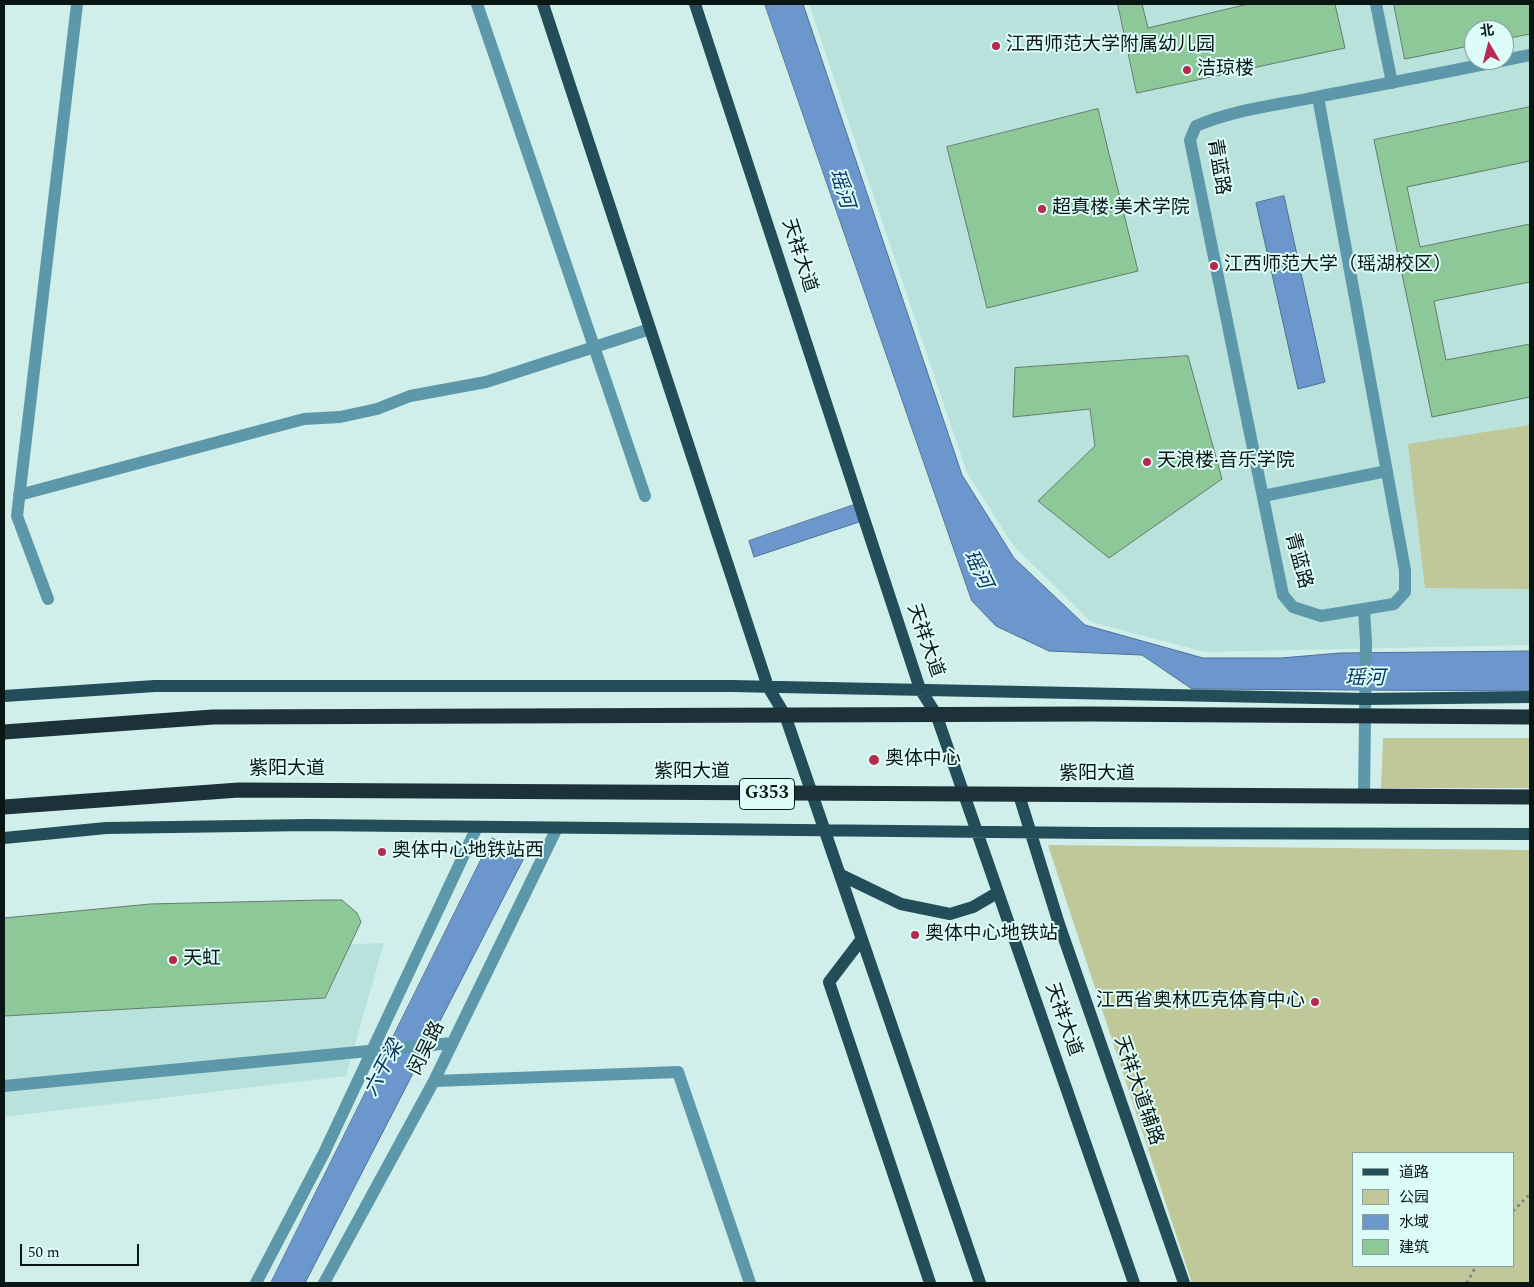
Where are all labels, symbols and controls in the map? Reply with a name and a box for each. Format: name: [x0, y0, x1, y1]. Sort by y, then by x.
text: 北: [1479, 19, 1495, 42]
north arrow: [1464, 20, 1514, 70]
place label: 江西师范大学附属幼儿园: [1006, 35, 1215, 57]
marker: 江西师范大学附属幼儿园: [990, 40, 1002, 52]
place label: 洁琼楼: [1197, 59, 1254, 81]
marker: 洁琼楼: [1181, 64, 1193, 76]
street label: 青蓝路: [1201, 137, 1233, 197]
water label: 瑶河: [822, 166, 858, 212]
place label: 超真楼·美术学院: [1052, 198, 1190, 220]
marker: 超真楼·美术学院: [1036, 203, 1048, 215]
street label: 天祥大道: [775, 216, 821, 296]
place label: 江西师范大学（瑶湖校区）: [1224, 255, 1452, 277]
marker: 江西师范大学（瑶湖校区）: [1208, 260, 1220, 272]
place label: 天浪楼·音乐学院: [1157, 451, 1295, 473]
marker: 天浪楼·音乐学院: [1141, 456, 1153, 468]
street label: 青蓝路: [1279, 531, 1315, 591]
water label: 瑶河: [956, 547, 996, 593]
street label: 天祥大道: [901, 601, 947, 681]
water label: 瑶河: [1345, 668, 1385, 692]
place label: 奥体中心: [885, 749, 961, 771]
marker: 奥体中心: [867, 753, 881, 767]
street label: 紫阳大道: [249, 759, 325, 781]
street label: 紫阳大道: [654, 762, 730, 784]
street label: 紫阳大道: [1059, 764, 1135, 786]
road number: G353: [740, 779, 794, 810]
place label: 奥体中心地铁站西: [392, 841, 544, 863]
marker: 奥体中心地铁站西: [376, 846, 388, 858]
place label: 奥体中心地铁站: [925, 924, 1058, 946]
marker: 奥体中心地铁站: [909, 929, 921, 941]
place label: 天虹: [183, 949, 221, 971]
marker: 天虹: [167, 954, 179, 966]
street label: 天祥大道: [1039, 980, 1085, 1060]
place label: 江西省奥林匹克体育中心: [1096, 991, 1305, 1013]
marker: 江西省奥林匹克体育中心: [1309, 996, 1321, 1008]
street label: 闵吴路: [405, 1018, 451, 1080]
street label: 天祥大道辅路: [1108, 1033, 1166, 1149]
water label: 六干梁: [360, 1037, 410, 1101]
legend: [1352, 1152, 1514, 1267]
text: 道路: [1399, 1161, 1429, 1184]
text: 公园: [1399, 1186, 1429, 1209]
text: 水域: [1399, 1211, 1429, 1234]
scale bar: [22, 1234, 141, 1266]
text: 建筑: [1399, 1236, 1429, 1259]
text: 50 m: [28, 1241, 60, 1264]

